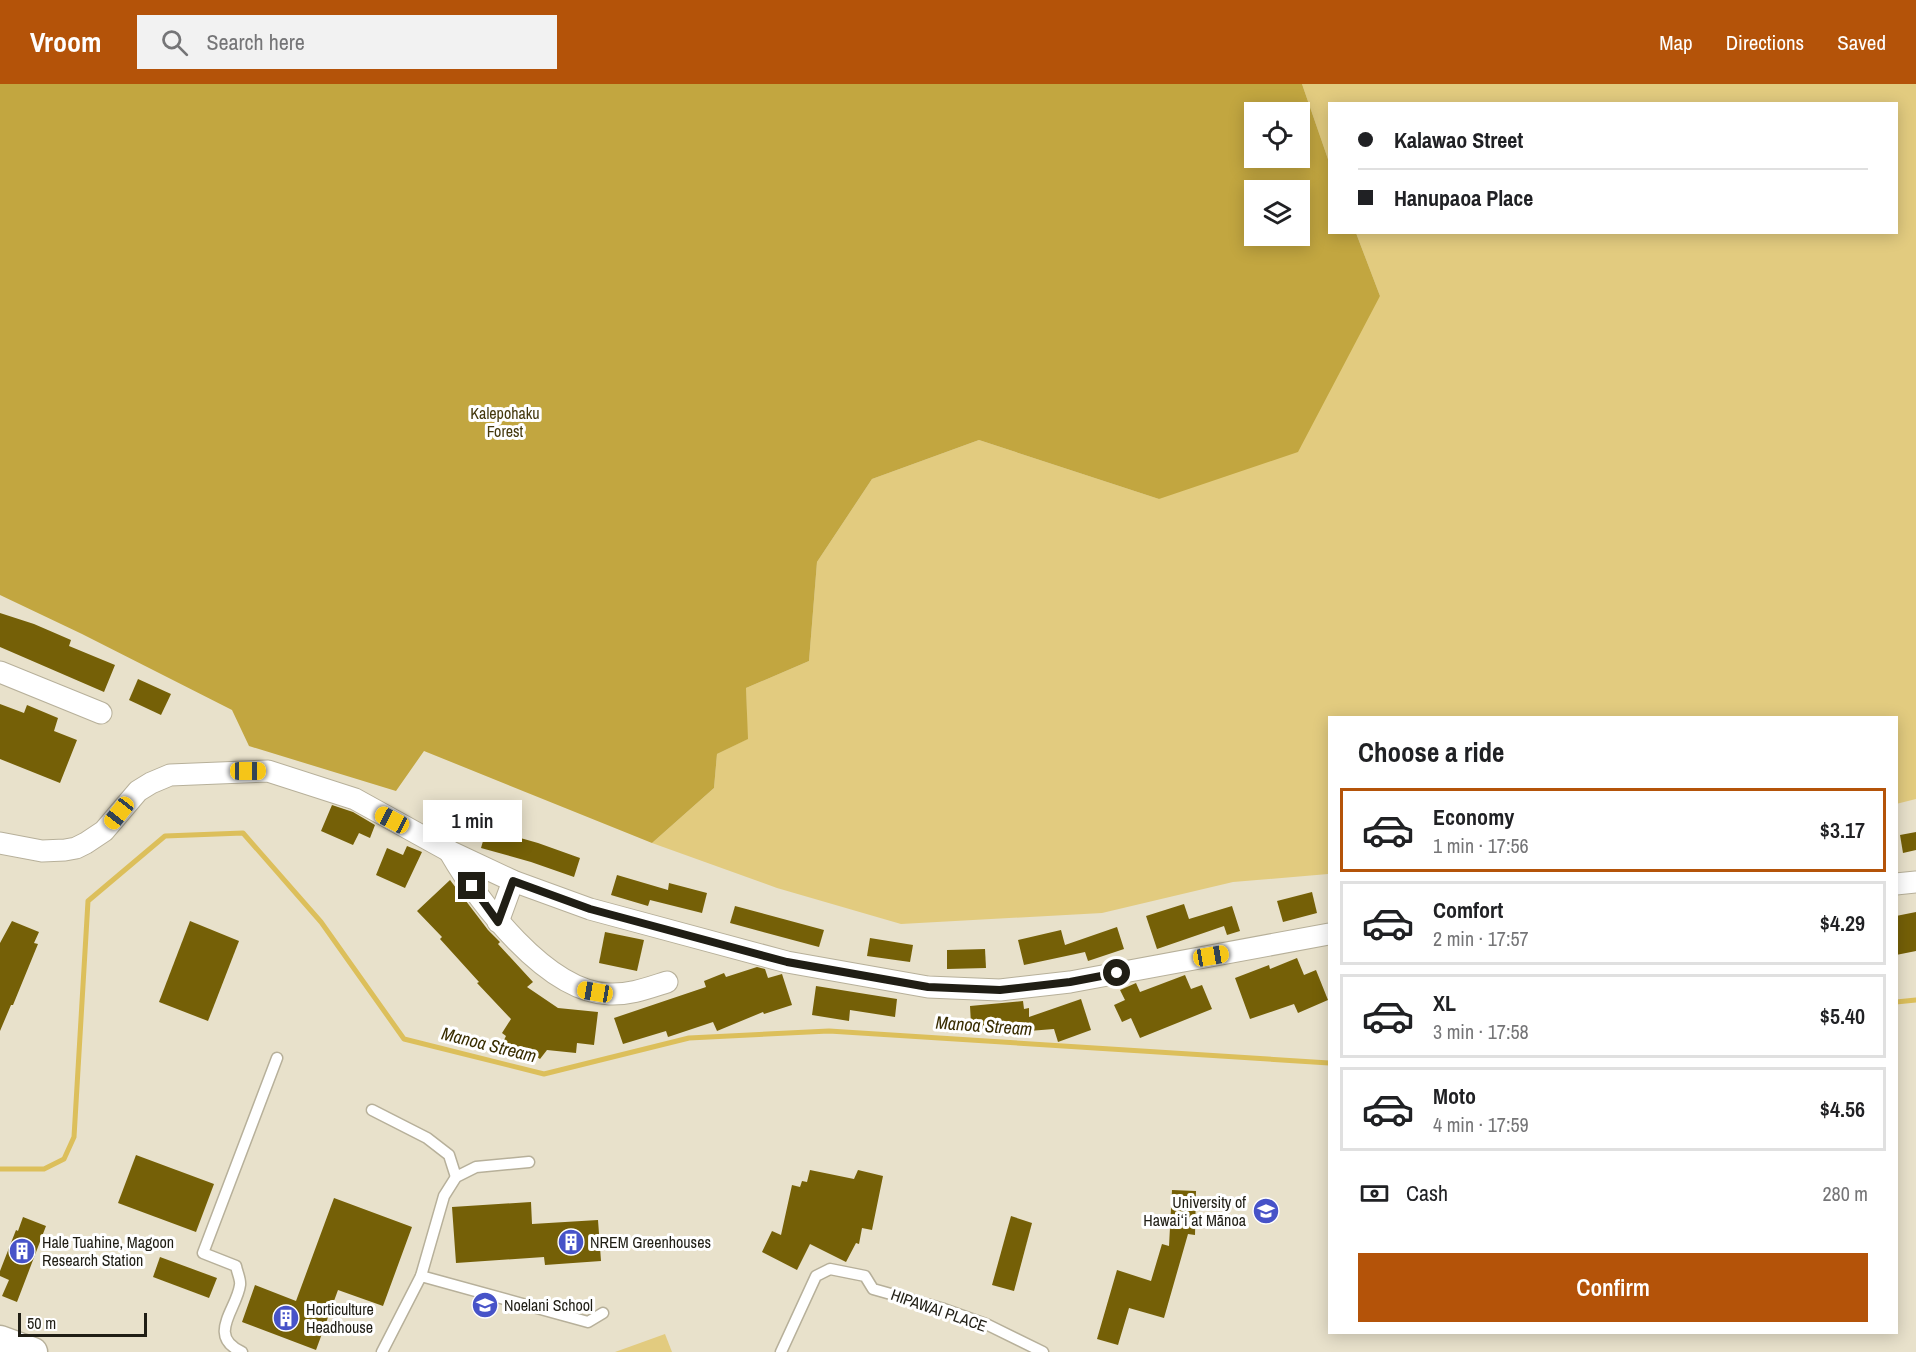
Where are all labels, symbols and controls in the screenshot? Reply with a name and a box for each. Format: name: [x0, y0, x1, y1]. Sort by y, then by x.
search box: [137, 15, 557, 69]
text: Vroom: [30, 23, 101, 61]
icon: search: [158, 26, 191, 59]
text: Search here: [206, 27, 305, 57]
text: Map: [1659, 28, 1693, 57]
text: Directions: [1726, 28, 1804, 57]
text: Saved: [1837, 28, 1886, 57]
map controls: [1244, 102, 1310, 246]
button: locate: [1244, 102, 1310, 168]
text: Kalawao Street: [1394, 125, 1523, 155]
button: layers: [1244, 180, 1310, 246]
text: Hanupaoa Place: [1394, 183, 1533, 213]
park label: Kalepohaku Forest: [470, 402, 540, 442]
text: Choose a ride: [1358, 734, 1504, 770]
car: [230, 762, 266, 780]
car: [101, 793, 137, 833]
callout: 1 min: [422, 799, 522, 841]
text: Economy: [1433, 802, 1514, 832]
icon: car: [1361, 803, 1415, 857]
car: [372, 804, 412, 836]
text: 1 min: [451, 807, 494, 834]
text: $3.17: [1820, 815, 1865, 845]
text: 1 min · 17:56: [1433, 832, 1529, 859]
route end: [458, 872, 485, 899]
text: Comfort: [1433, 895, 1503, 925]
icon: car: [1361, 896, 1415, 950]
text: $4.29: [1820, 908, 1865, 938]
text: 2 min · 17:57: [1433, 925, 1529, 952]
car: [1192, 944, 1230, 968]
route start: [1103, 959, 1130, 986]
car: [576, 980, 614, 1004]
text: XL: [1433, 988, 1456, 1018]
icon: car: [1361, 989, 1415, 1043]
text: $5.40: [1820, 1001, 1865, 1031]
water label: Manoa Stream: [935, 1010, 1033, 1041]
text: 3 min · 17:58: [1433, 1018, 1529, 1045]
water label: Manoa Stream: [439, 1021, 539, 1068]
text: Moto: [1433, 1081, 1476, 1111]
icon: car: [1361, 1082, 1415, 1136]
text: $4.56: [1820, 1094, 1865, 1124]
text: 4 min · 17:59: [1433, 1111, 1529, 1138]
icon: cash: [1358, 1177, 1391, 1210]
text: Cash: [1406, 1178, 1448, 1208]
text: 280 m: [1822, 1180, 1868, 1207]
place label: University of Hawaiʻi at Mānoa: [1143, 1191, 1247, 1231]
school or university icon: University of Hawaiʻi at Mānoa: [1251, 1196, 1281, 1226]
building icon: NREM Greenhouses: [556, 1227, 586, 1257]
place label: Hale Tuahine, Magoon Research Station: [42, 1231, 174, 1271]
place label: NREM Greenhouses: [590, 1231, 711, 1253]
building icon: Hale Tuahine, Magoon Research Station: [7, 1236, 37, 1266]
button: Confirm: [1358, 1253, 1868, 1322]
street label: HIPAWAI PLACE: [888, 1283, 990, 1337]
school or university icon: Noelani School: [470, 1290, 500, 1320]
place label: Noelani School: [504, 1294, 593, 1316]
place label: Horticulture Headhouse: [306, 1298, 374, 1338]
building icon: Horticulture Headhouse: [271, 1303, 301, 1333]
scale bar: [18, 1310, 147, 1338]
text: 50 m: [27, 1312, 56, 1334]

